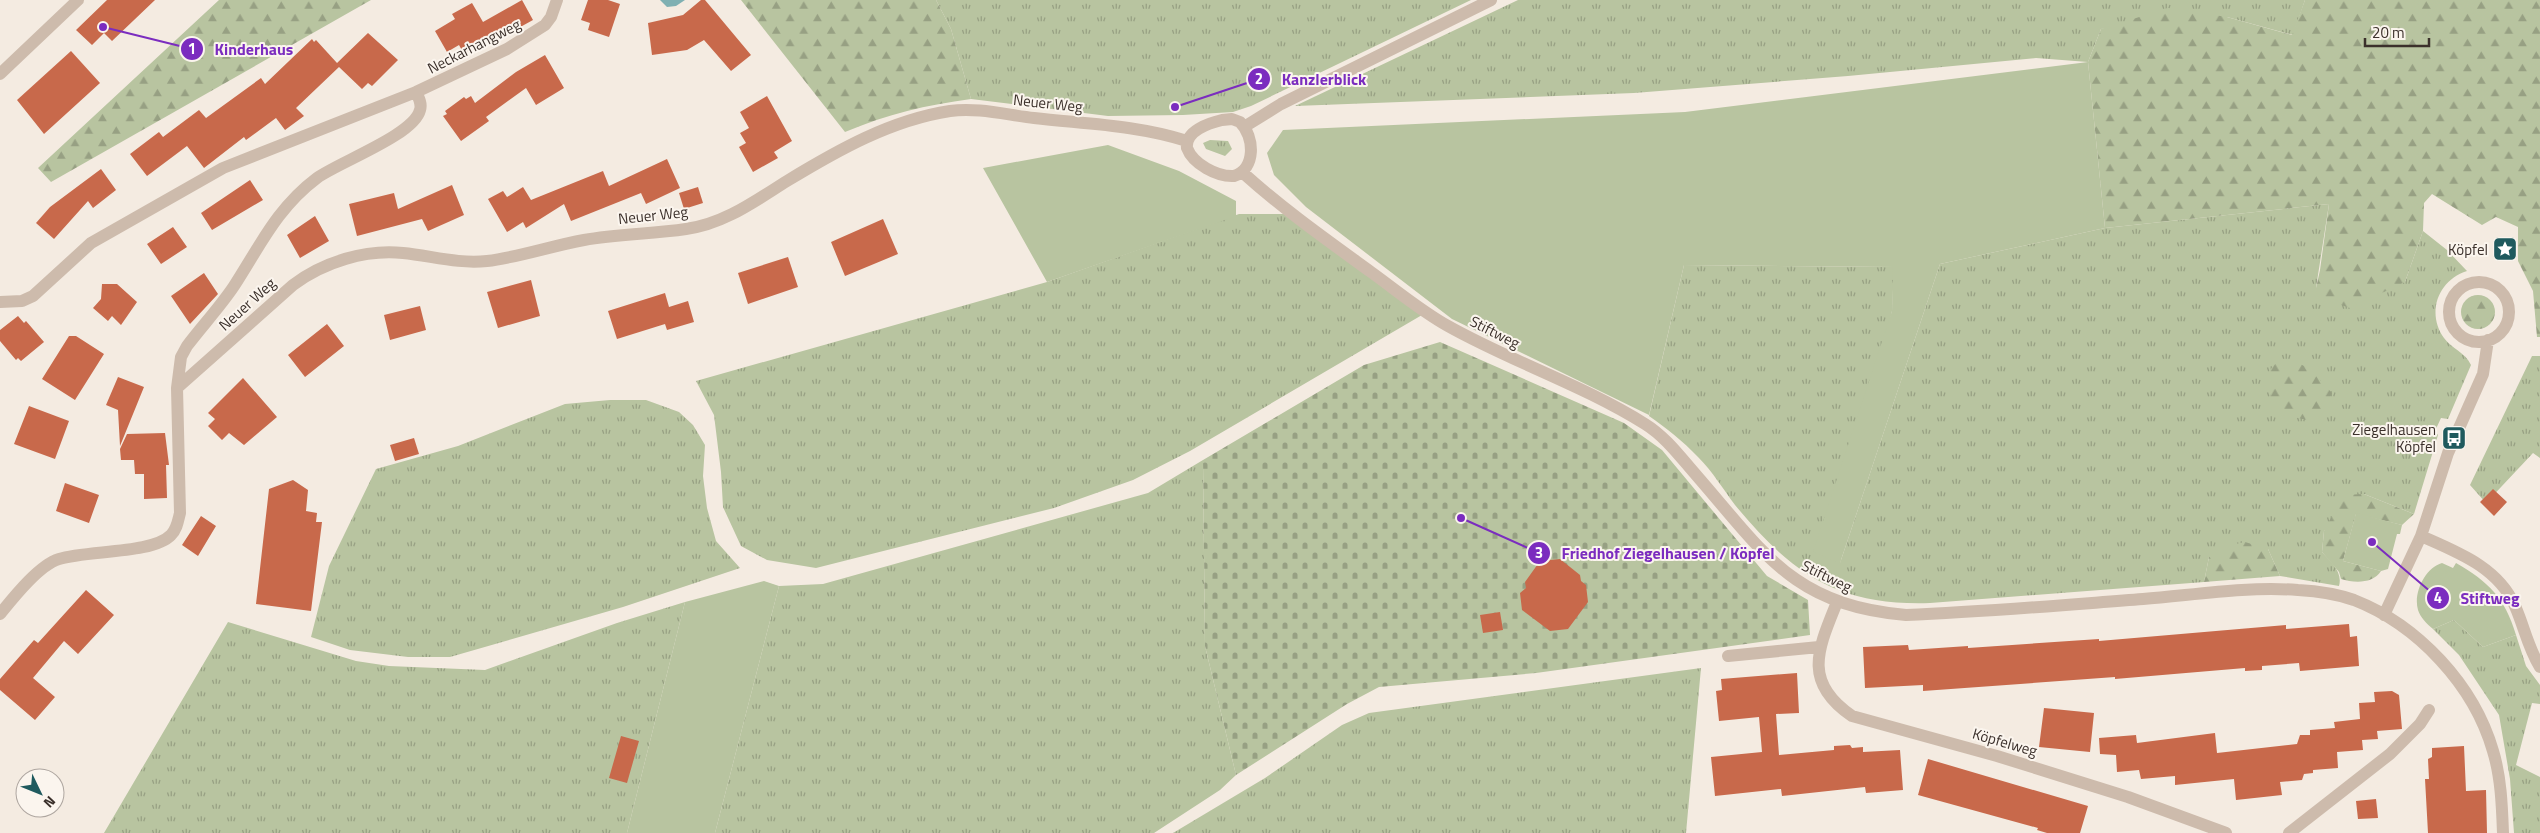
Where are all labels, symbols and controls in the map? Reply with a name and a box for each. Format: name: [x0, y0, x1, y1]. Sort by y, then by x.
street label: Neckarhangweg: [423, 12, 525, 79]
scale bar: [2365, 15, 2429, 47]
text: 20 m: [2372, 21, 2405, 44]
callout: Kinderhaus: [180, 34, 303, 65]
text: 1: [188, 37, 196, 60]
text: Kinderhaus: [215, 37, 293, 61]
callout: Kanzlerblick: [1247, 64, 1376, 95]
text: 2: [1255, 67, 1263, 90]
text: Kanzlerblick: [1282, 67, 1367, 91]
street label: Neuer Weg: [1012, 88, 1084, 118]
street label: Neuer Weg: [617, 200, 689, 230]
place icon: Köpfel: [2492, 236, 2518, 262]
place label: Köpfel: [2448, 238, 2488, 261]
street label: Neuer Weg: [213, 272, 281, 336]
street label: Stiftweg: [1466, 310, 1524, 355]
place label: Ziegelhausen Köpfel: [2352, 418, 2436, 458]
bus stop icon: Ziegelhausen Köpfel: [2441, 425, 2467, 451]
callout: Friedhof Ziegelhausen / Köpfel: [1527, 538, 1785, 569]
text: 3: [1535, 541, 1543, 564]
text: Friedhof Ziegelhausen / Köpfel: [1561, 541, 1775, 565]
street label: Stiftweg: [1798, 554, 1856, 598]
callout: Stiftweg: [2425, 583, 2529, 614]
text: 4: [2434, 586, 2442, 609]
text: Stiftweg: [2460, 586, 2520, 610]
street label: Köpfelweg: [1970, 722, 2040, 762]
north arrow: [15, 768, 65, 818]
text: N: [39, 791, 61, 813]

